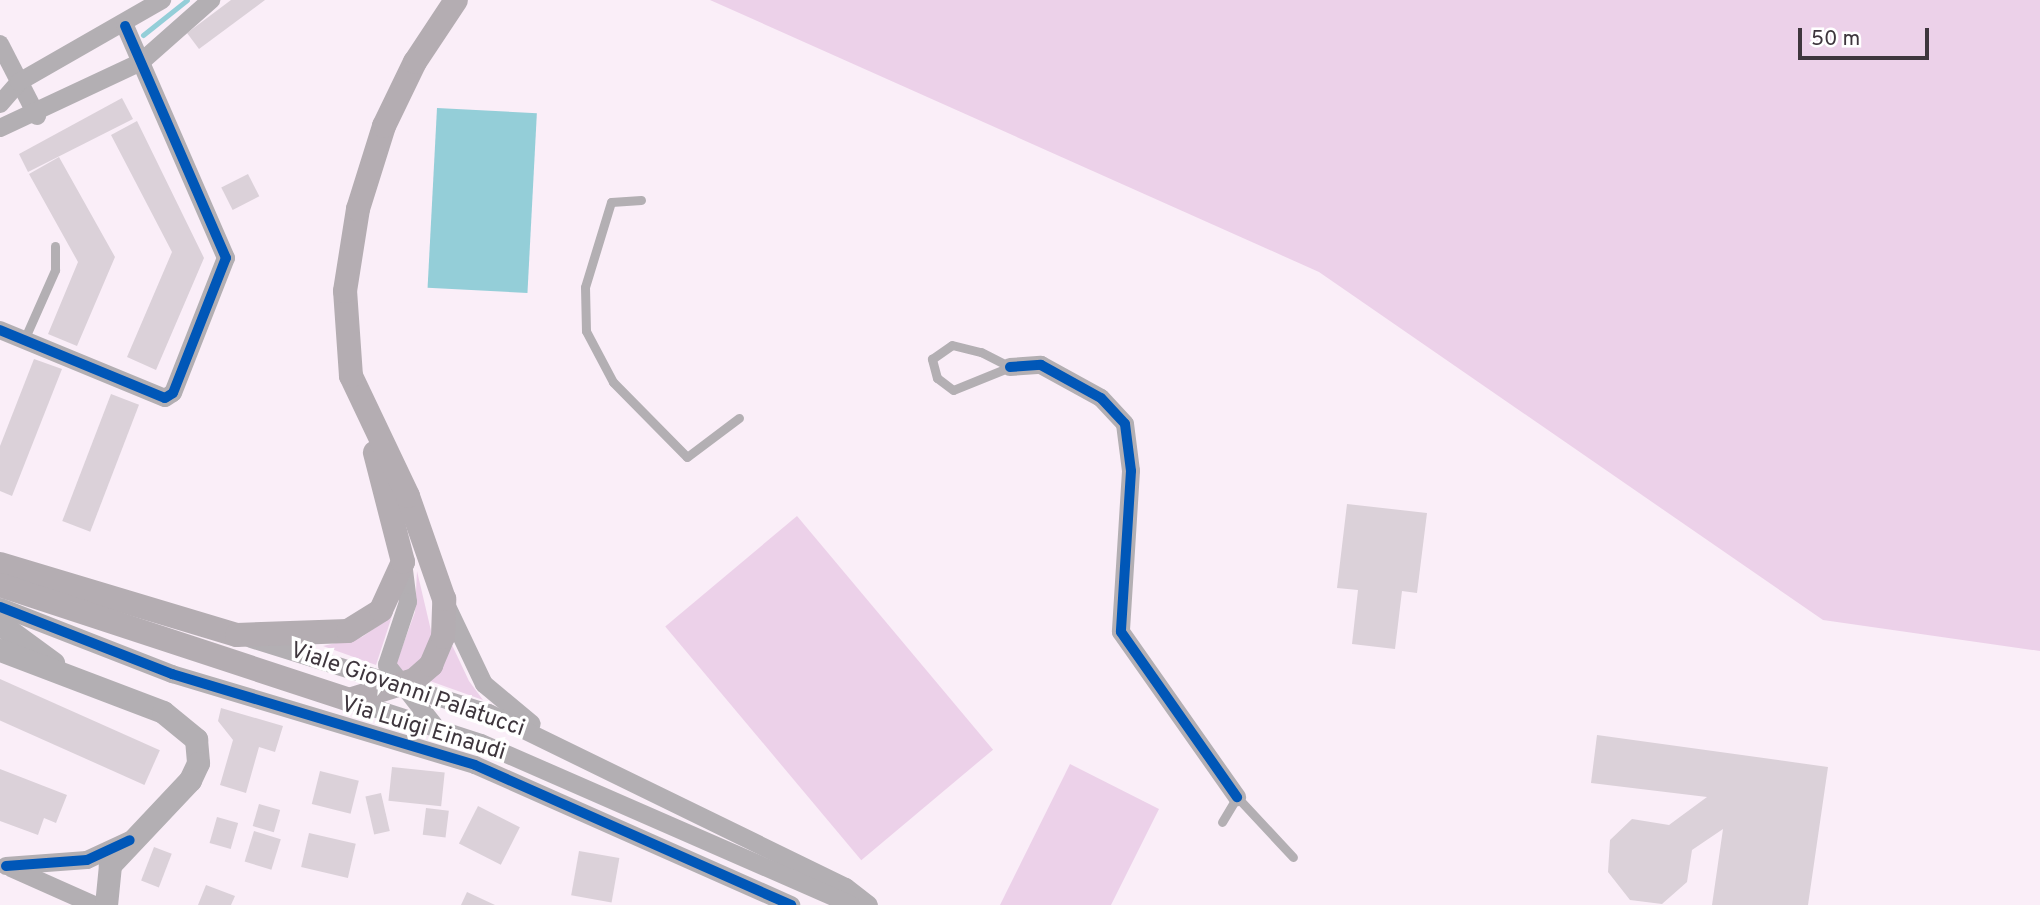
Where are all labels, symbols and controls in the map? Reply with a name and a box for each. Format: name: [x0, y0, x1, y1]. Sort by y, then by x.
scale bar: [1802, 14, 1933, 58]
text: 50 m: [1811, 26, 1860, 53]
street label: Viale Giovanni Palatucci: [286, 638, 528, 744]
street label: Via Luigi Einaudi: [337, 692, 509, 768]

